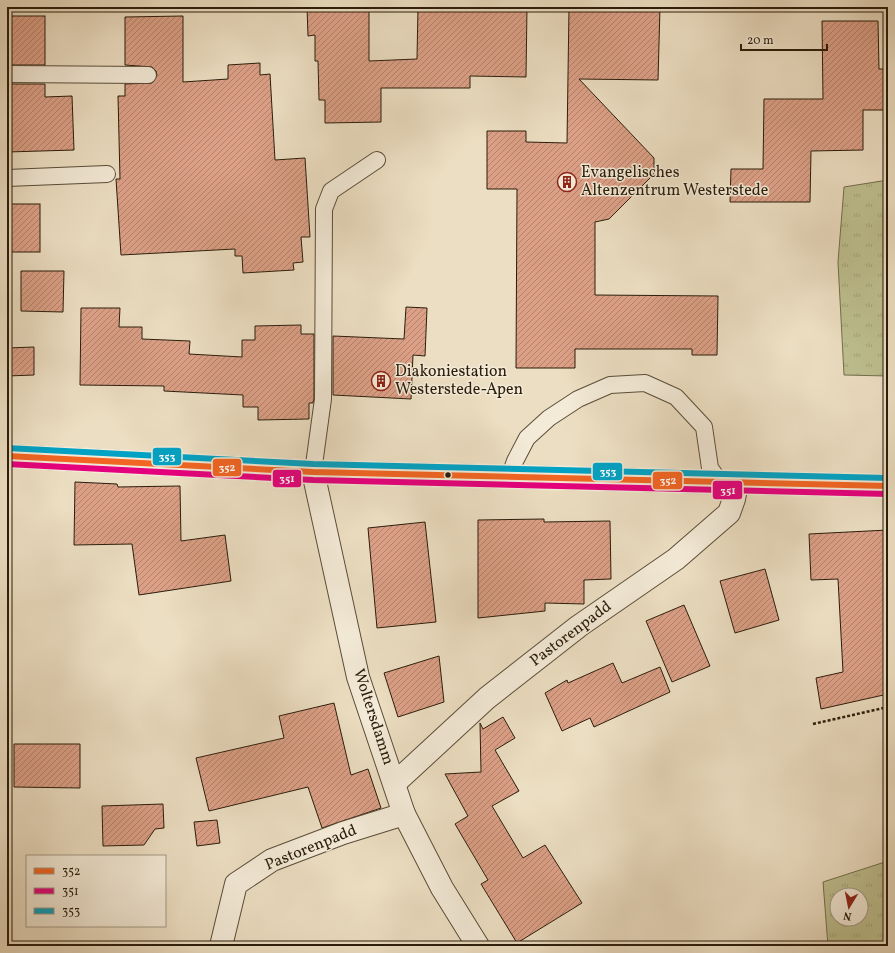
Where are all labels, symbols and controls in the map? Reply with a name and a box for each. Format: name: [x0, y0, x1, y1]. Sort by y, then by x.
scale bar: [741, 26, 827, 52]
text: 20 m: [747, 33, 774, 49]
place label: Evangelisches Altenzentrum Westerstede: [581, 162, 768, 202]
building icon: Evangelisches Altenzentrum Westerstede: [556, 171, 578, 193]
place label: Diakoniestation Westerstede-Apen: [395, 361, 523, 401]
building icon: Diakoniestation Westerstede-Apen: [370, 370, 392, 392]
line badge: 353: [152, 447, 182, 466]
text: 353: [159, 450, 176, 465]
line badge: 352: [212, 458, 242, 477]
text: 352: [219, 461, 236, 476]
line badge: 353: [592, 462, 623, 481]
text: 353: [600, 465, 617, 480]
line badge: 351: [272, 469, 302, 488]
unlabelled marker: [443, 470, 453, 480]
line badge: 352: [652, 471, 683, 490]
text: 351: [279, 472, 295, 487]
text: 352: [660, 474, 677, 489]
line badge: 351: [712, 480, 743, 500]
text: 351: [720, 484, 736, 499]
street label: Pastorenpadd: [526, 596, 616, 672]
street label: Woltersdamm: [347, 666, 399, 768]
street label: Pastorenpadd: [262, 820, 360, 876]
legend: [26, 855, 166, 927]
text: 352: [62, 864, 80, 880]
text: 351: [62, 884, 79, 900]
north arrow: [829, 887, 869, 927]
text: 353: [62, 904, 80, 920]
text: N: [842, 907, 853, 923]

